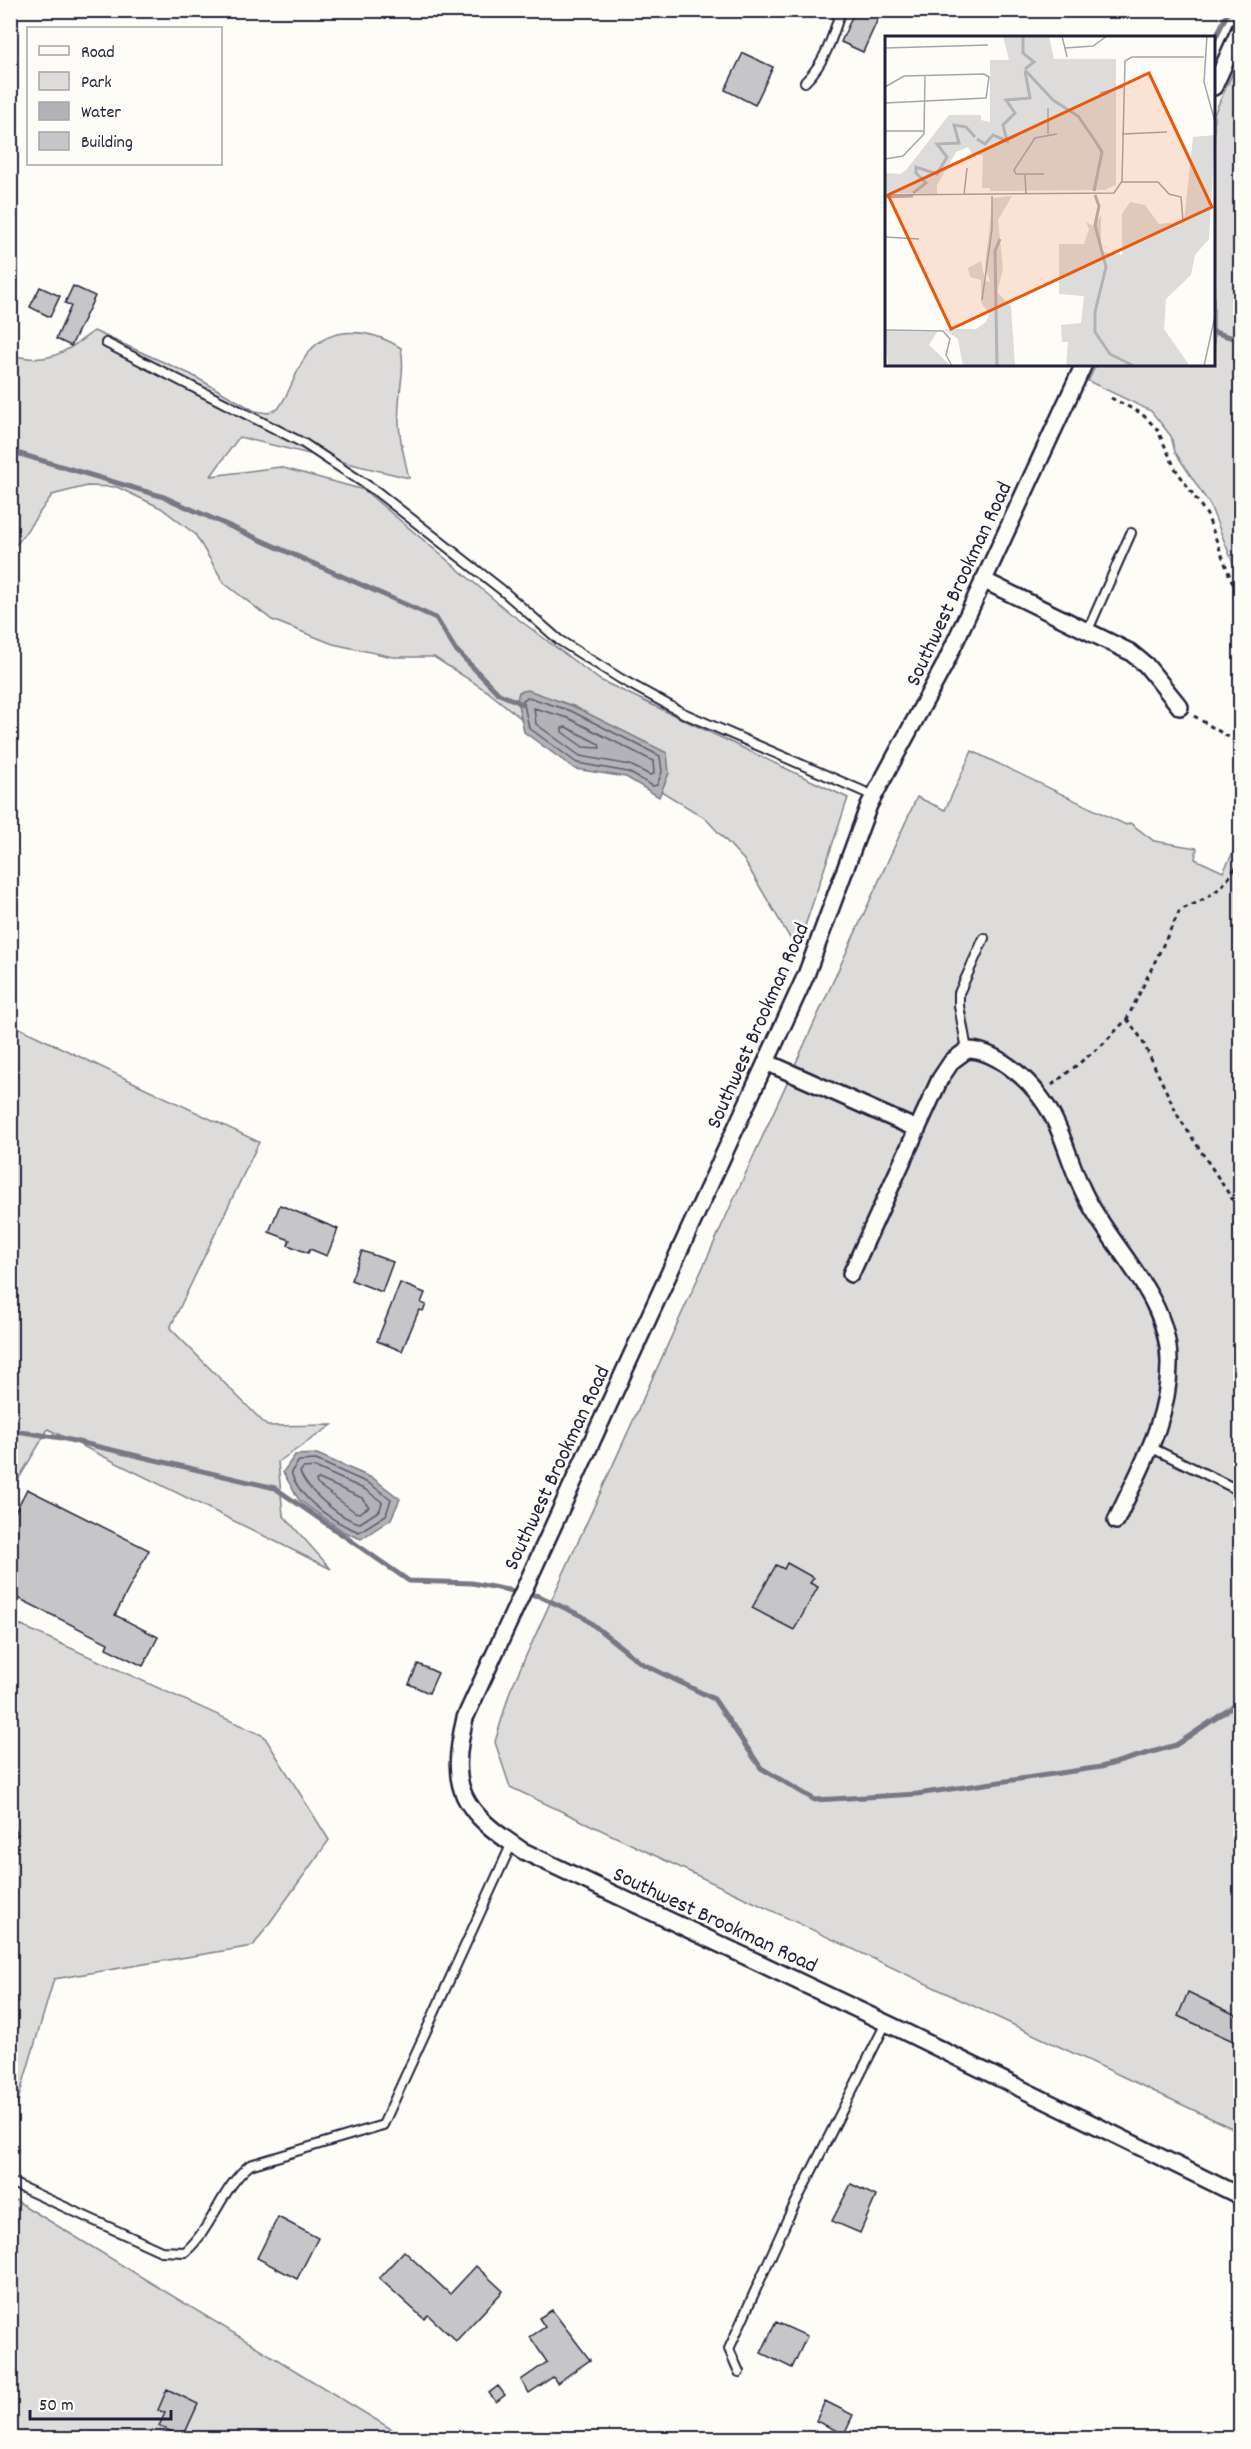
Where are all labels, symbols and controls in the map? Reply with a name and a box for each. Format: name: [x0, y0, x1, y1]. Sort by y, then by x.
legend: [27, 27, 222, 165]
inset map: [885, 36, 1215, 366]
text: Road: [81, 41, 115, 66]
text: Park: [81, 71, 112, 96]
text: Water: [81, 101, 121, 126]
text: Building: [81, 131, 133, 156]
street label: Southwest Brookman Road: [899, 477, 1021, 692]
street label: Southwest Brookman Road: [700, 919, 819, 1134]
street label: Southwest Brookman Road: [497, 1361, 619, 1576]
street label: Southwest Brookman Road: [607, 1860, 822, 1982]
scale bar: [30, 2383, 171, 2421]
text: 50 m: [39, 2394, 74, 2419]

